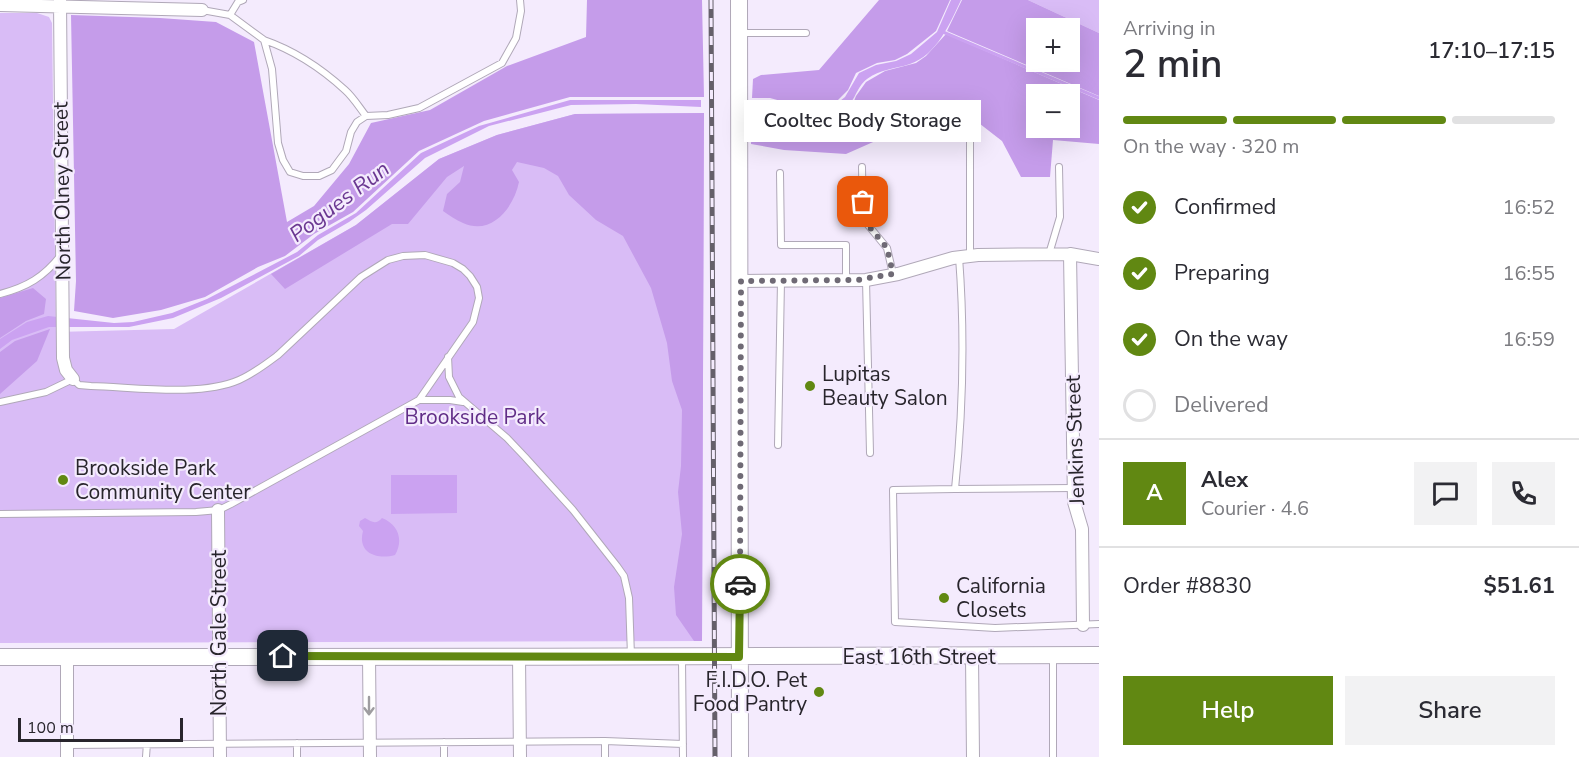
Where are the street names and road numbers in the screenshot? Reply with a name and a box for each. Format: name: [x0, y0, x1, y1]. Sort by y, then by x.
street label: North Olney Street: [46, 101, 78, 281]
street label: Jenkins Street: [1059, 374, 1091, 506]
street label: North Gale Street: [205, 549, 233, 716]
street label: East 16th Street: [842, 643, 996, 671]

